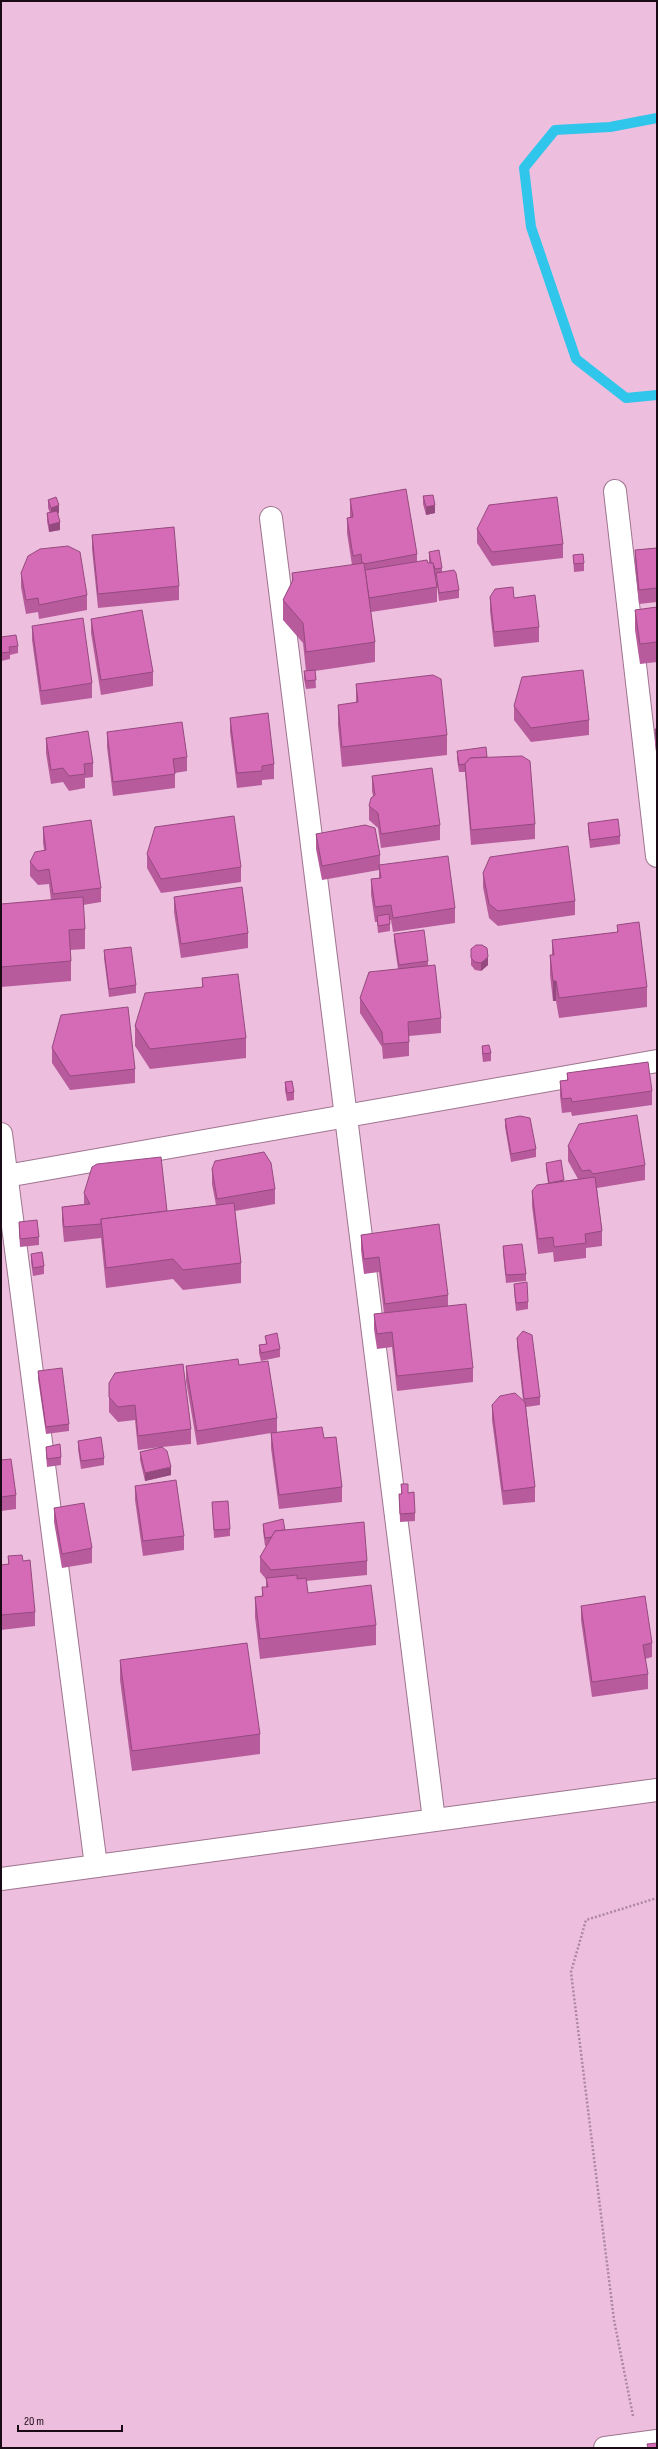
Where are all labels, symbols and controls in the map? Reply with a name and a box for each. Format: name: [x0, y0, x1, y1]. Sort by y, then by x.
scale bar: [18, 2407, 122, 2433]
text: 20 m: [24, 2414, 44, 2429]

